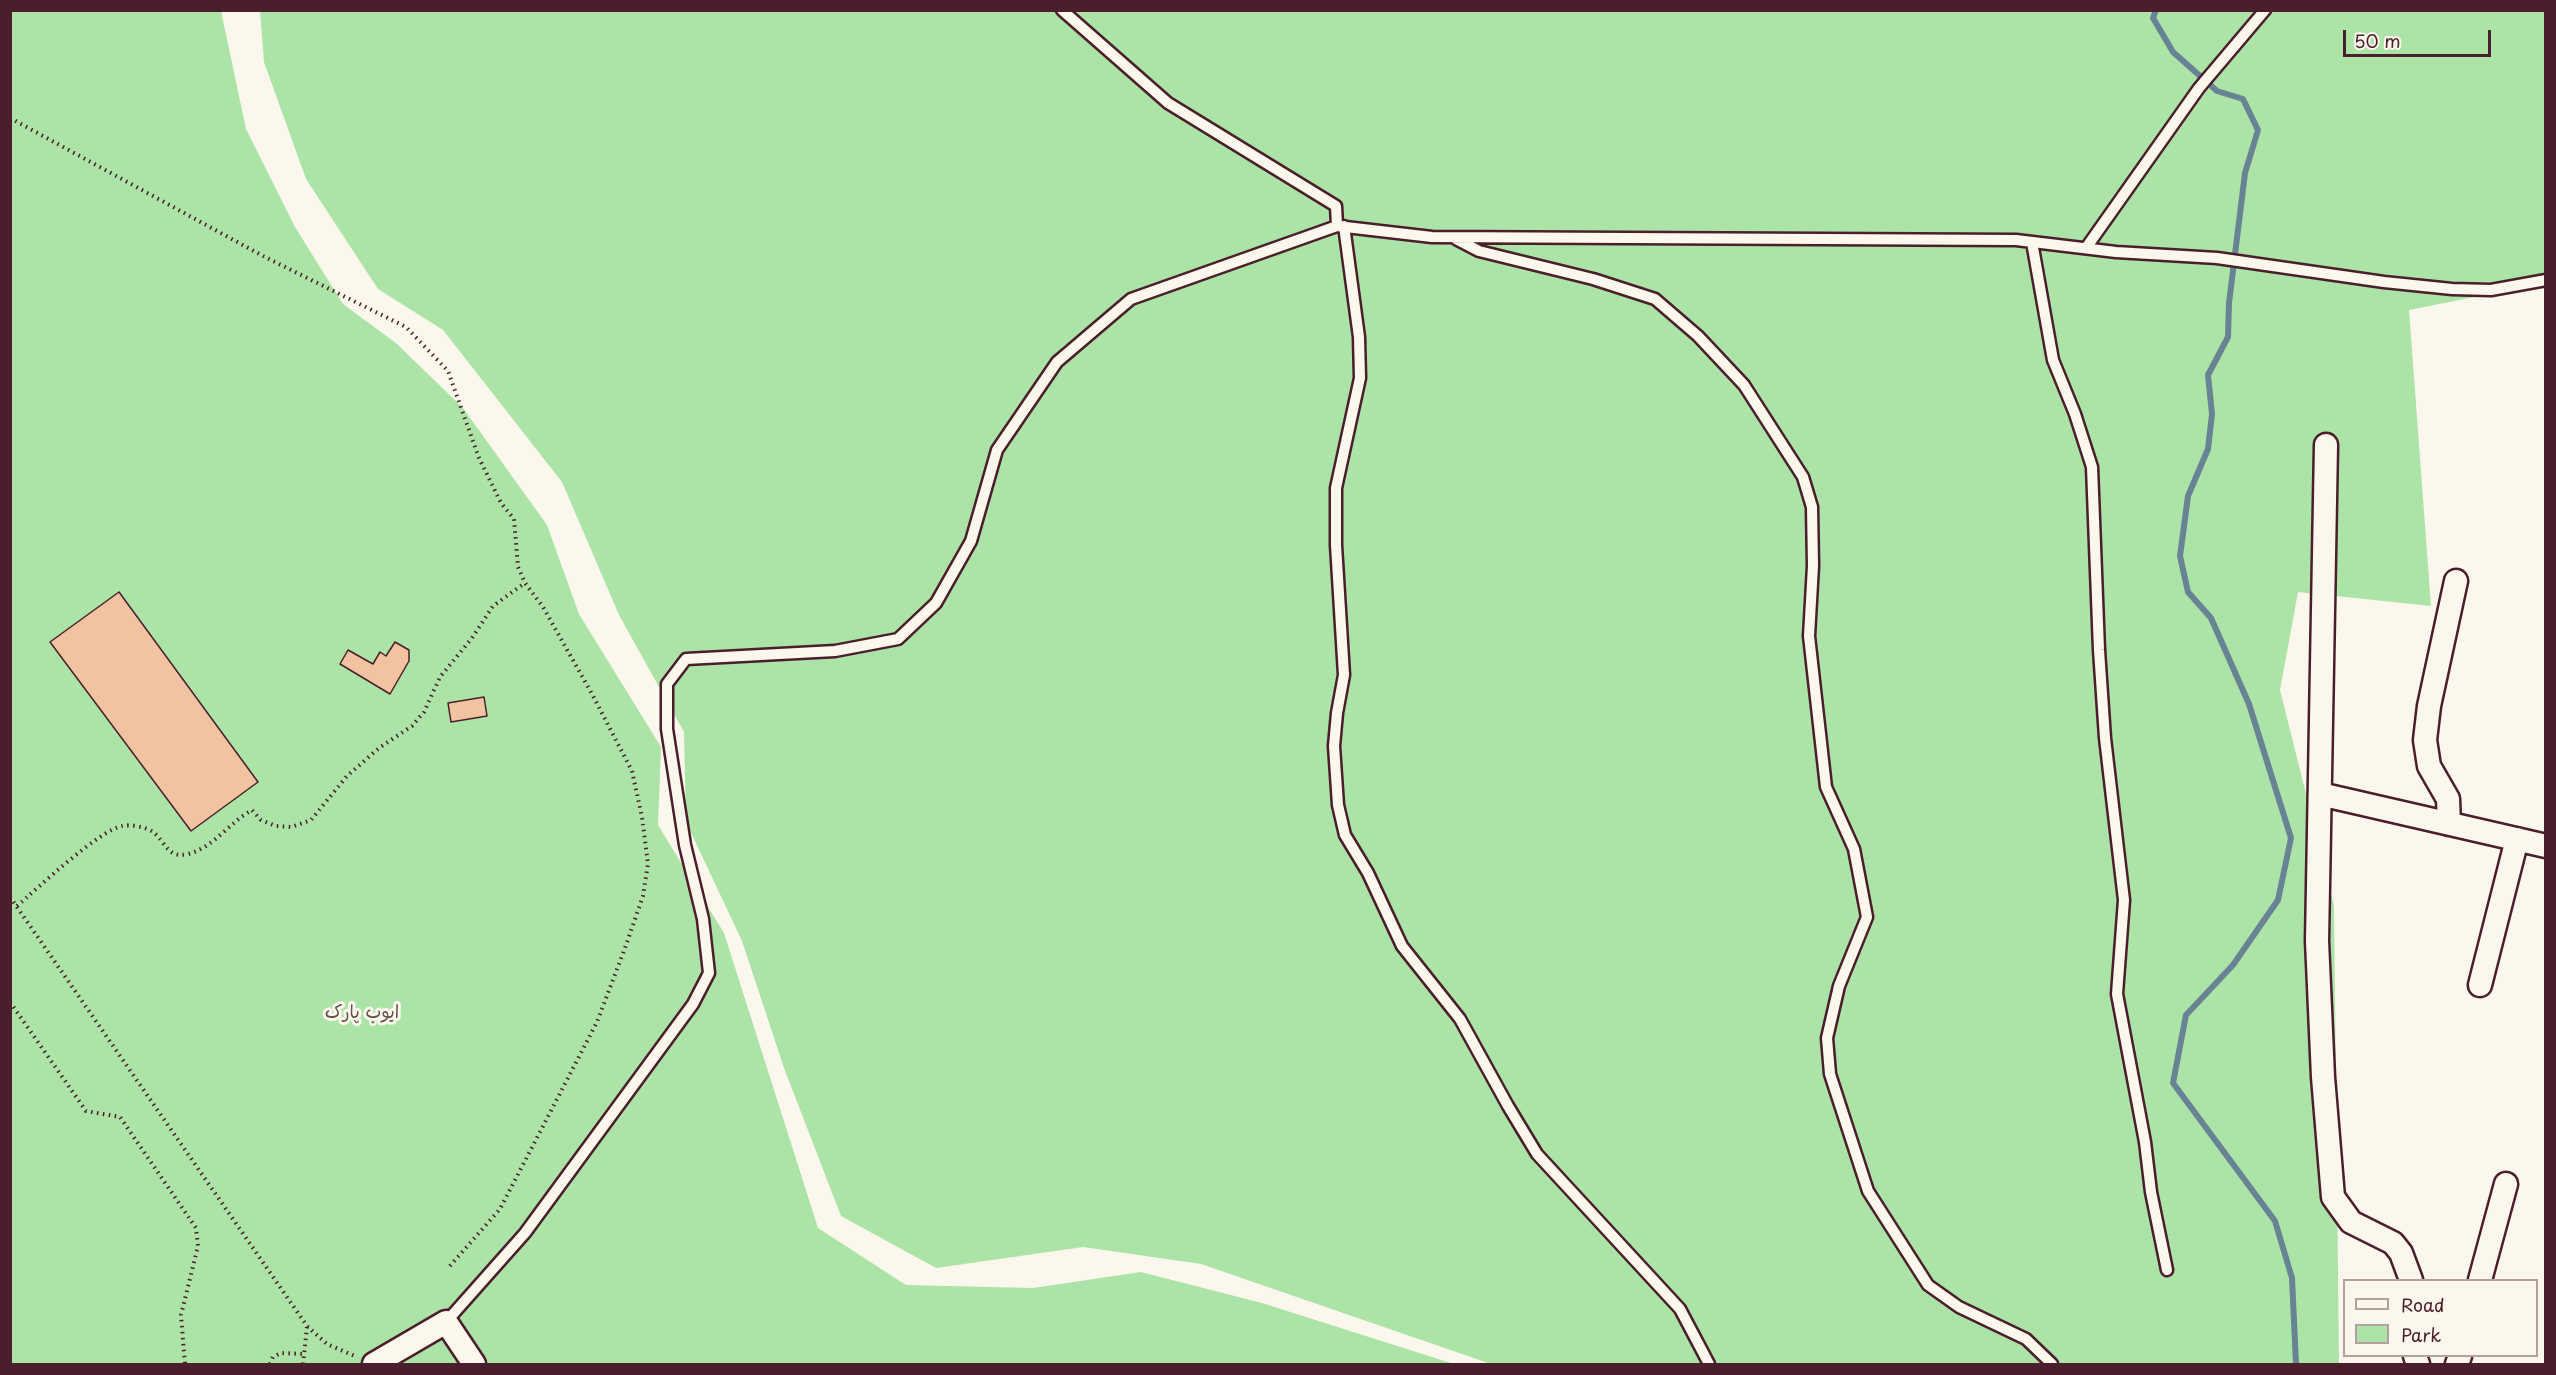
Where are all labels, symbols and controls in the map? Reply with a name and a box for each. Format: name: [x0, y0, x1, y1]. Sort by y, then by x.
scale bar: [2346, 18, 2494, 56]
text: 50 m: [2354, 27, 2401, 54]
park label: ایوب پارک: [325, 1002, 399, 1024]
legend: [2343, 1279, 2538, 1357]
text: Road: [2401, 1291, 2445, 1318]
text: Park: [2401, 1321, 2441, 1348]

